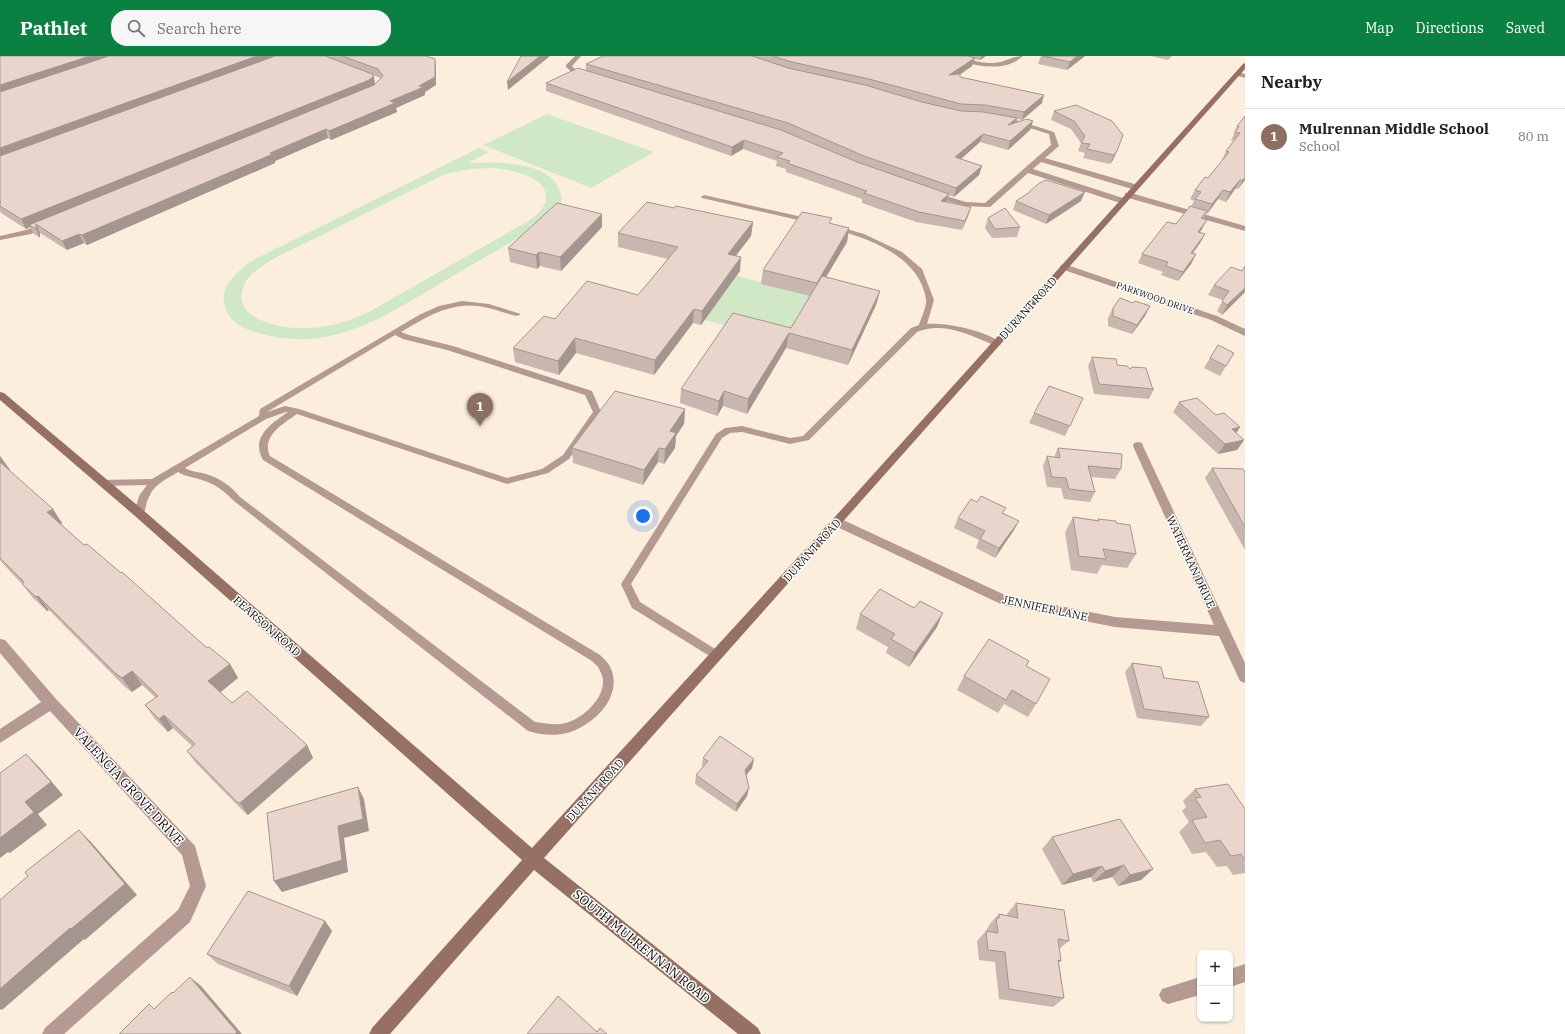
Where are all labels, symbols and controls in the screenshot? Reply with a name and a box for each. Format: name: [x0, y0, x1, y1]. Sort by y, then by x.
search box: [111, 10, 391, 46]
text: Pathlet: [20, 16, 87, 40]
icon: search: [125, 17, 147, 39]
text: Search here: [157, 19, 242, 38]
text: Map: [1365, 19, 1394, 37]
text: Directions: [1416, 19, 1484, 37]
text: Saved: [1506, 19, 1545, 37]
text: Nearby: [1261, 71, 1322, 93]
text: Mulrennan Middle School: [1299, 119, 1489, 138]
text: 1: [1270, 128, 1278, 145]
text: 80 m: [1518, 128, 1549, 145]
text: School: [1299, 138, 1340, 155]
street label: DURANT ROAD: [996, 274, 1060, 342]
street label: PARKWOOD DRIVE: [1115, 279, 1195, 316]
pin: 1: [467, 393, 493, 426]
your location: [633, 506, 653, 526]
street label: WATERMAN DRIVE: [1163, 514, 1219, 610]
street label: DURANT ROAD: [780, 516, 844, 584]
street label: JENNIFER LANE: [1001, 592, 1089, 624]
street label: PEARSON ROAD: [231, 593, 304, 659]
street label: VALENCIA GROVE DRIVE: [70, 724, 187, 849]
street label: DURANT ROAD: [563, 756, 627, 824]
street label: SOUTH MULRENNAN ROAD: [570, 886, 714, 1007]
map controls: [1197, 950, 1233, 1022]
button: +: [1197, 950, 1233, 986]
button: −: [1197, 986, 1233, 1022]

